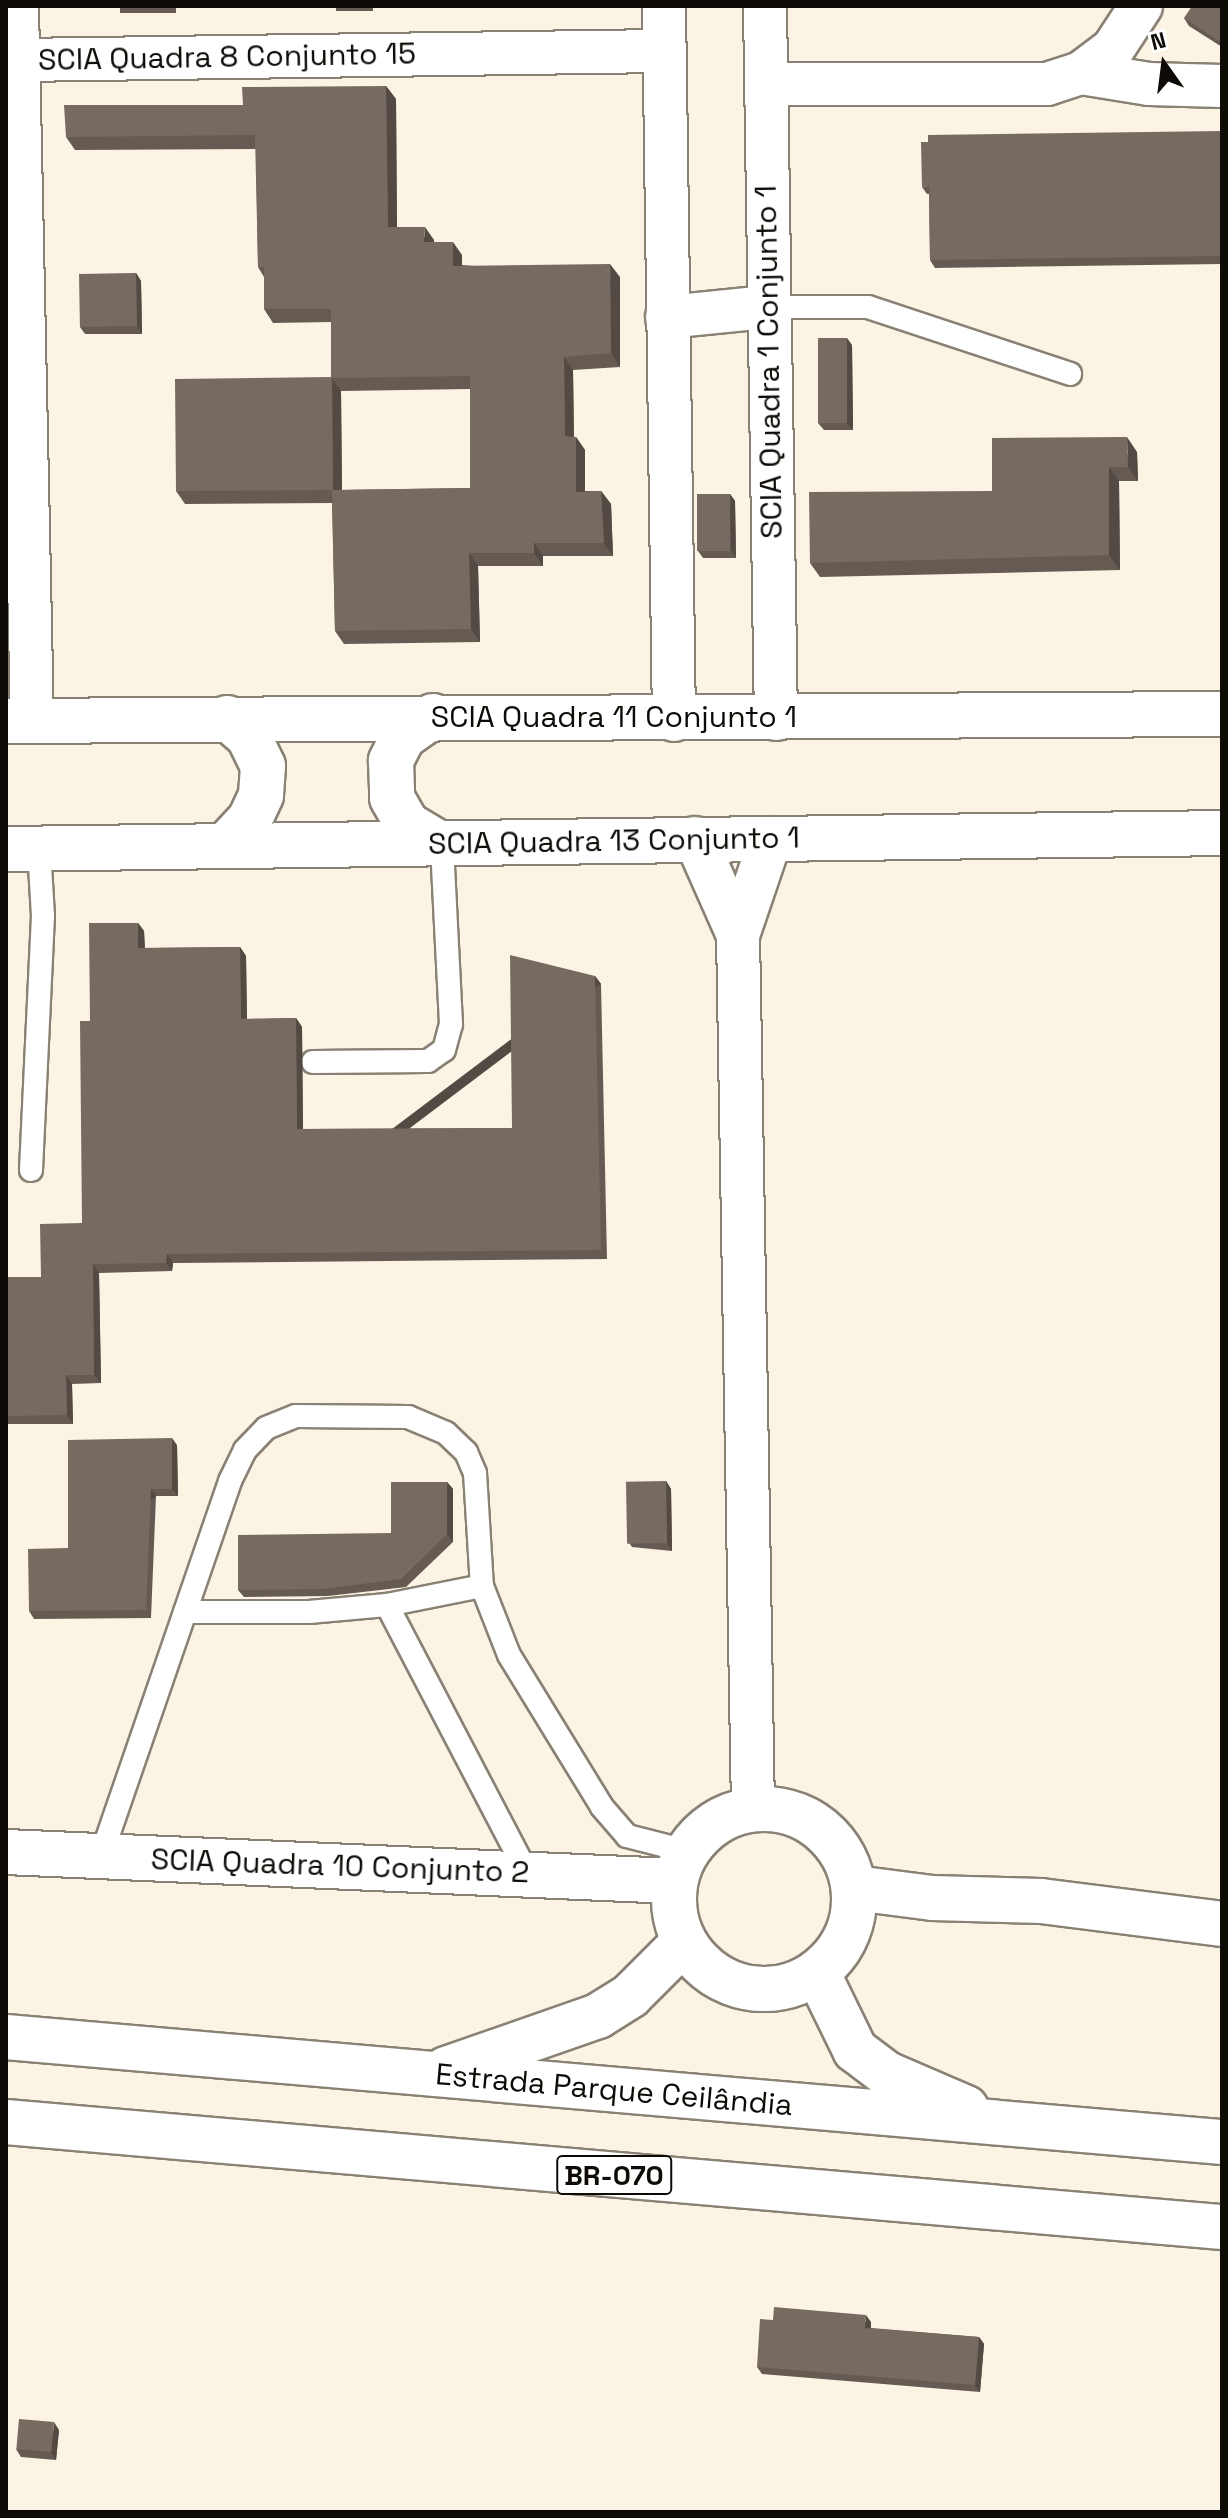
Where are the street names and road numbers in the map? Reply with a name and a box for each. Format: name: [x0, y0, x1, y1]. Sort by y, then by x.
street label: SCIA Quadra 8 Conjunto 15: [38, 36, 416, 78]
street label: SCIA Quadra 1 Conjunto 1: [748, 185, 790, 539]
street label: SCIA Quadra 11 Conjunto 1: [431, 699, 797, 735]
street label: SCIA Quadra 13 Conjunto 1: [428, 820, 800, 862]
street label: SCIA Quadra 10 Conjunto 2: [150, 1841, 530, 1891]
street label: Estrada Parque Ceilândia: [434, 2056, 794, 2124]
road number: BR-070: [556, 2151, 672, 2199]

